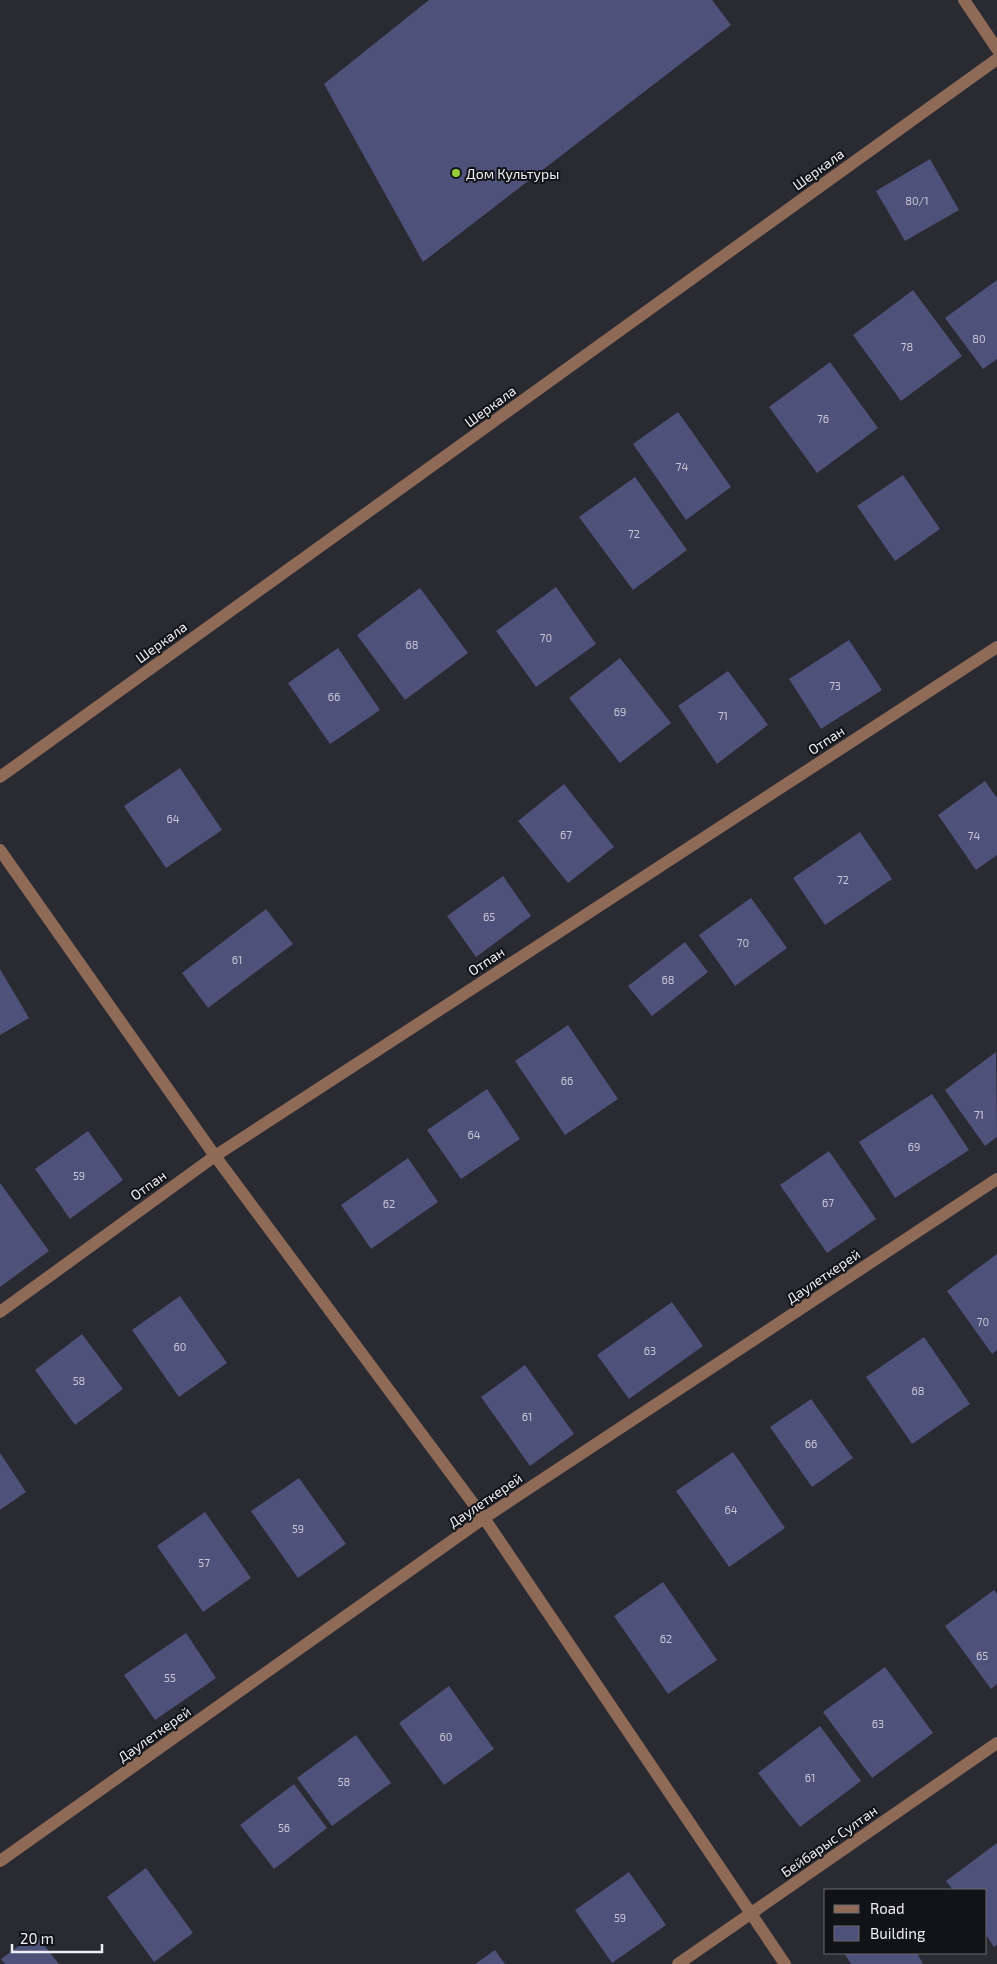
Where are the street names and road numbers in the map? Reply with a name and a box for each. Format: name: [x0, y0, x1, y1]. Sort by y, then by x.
street label: Шеркала: [789, 145, 847, 193]
street label: Шеркала: [461, 382, 519, 430]
street label: Шеркала: [132, 618, 190, 666]
street label: Отпан: [805, 722, 847, 758]
street label: Отпан: [465, 943, 507, 979]
street label: Отпан: [127, 1166, 169, 1204]
street label: Даулеткерей: [783, 1245, 863, 1307]
street label: Даулеткерей: [445, 1469, 525, 1531]
street label: Даулеткерей: [114, 1703, 194, 1765]
street label: Бейбарыс Султан: [778, 1801, 880, 1881]

